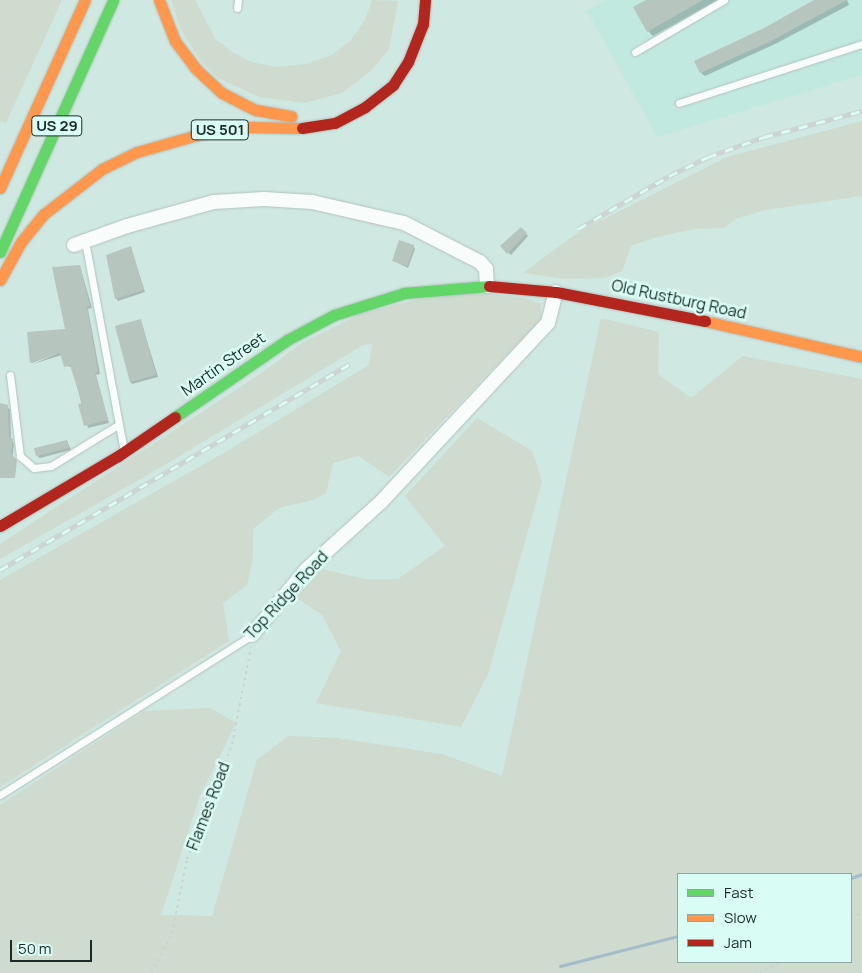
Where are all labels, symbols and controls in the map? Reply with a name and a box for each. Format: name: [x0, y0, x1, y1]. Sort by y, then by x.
road number: US 29: [31, 114, 83, 138]
road number: US 501: [190, 118, 250, 142]
street label: Old Rustburg Road: [610, 275, 748, 323]
street label: Martin Street: [177, 328, 269, 400]
street label: Top Ridge Road: [240, 547, 332, 643]
street label: Flames Road: [182, 759, 234, 853]
legend: [677, 873, 852, 963]
text: Fast: [724, 882, 753, 903]
text: Slow: [724, 907, 757, 928]
scale bar: [12, 930, 95, 962]
text: Jam: [724, 932, 752, 953]
text: 50 m: [18, 938, 52, 959]

